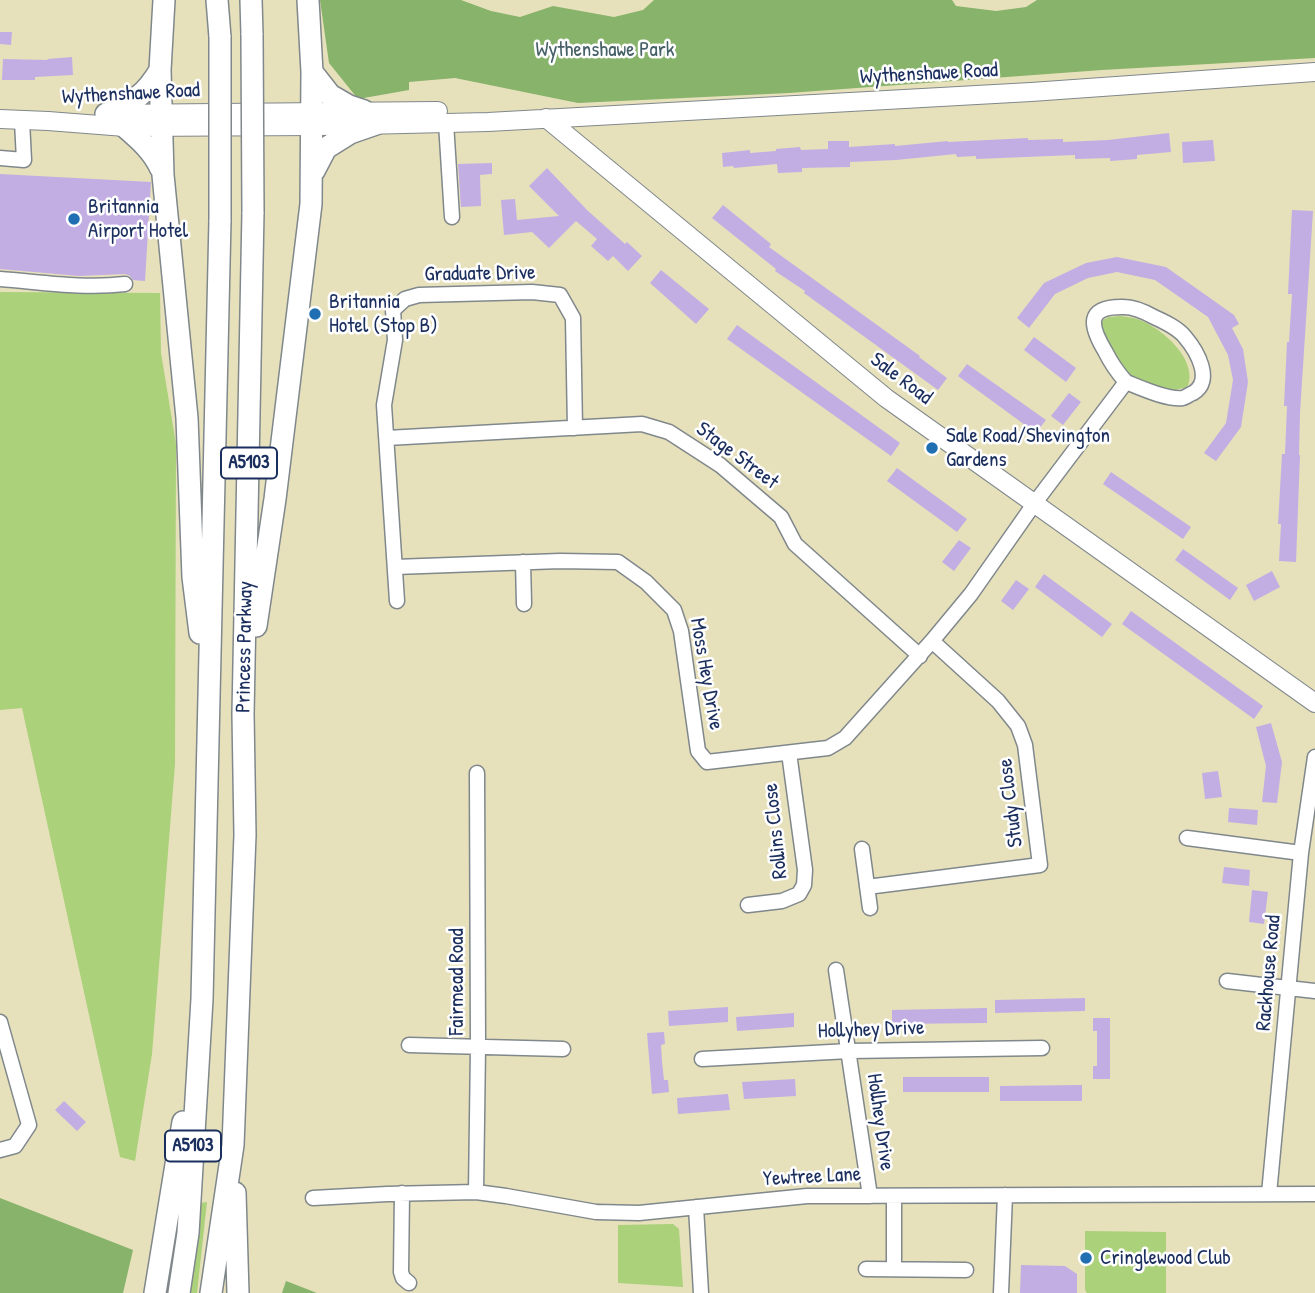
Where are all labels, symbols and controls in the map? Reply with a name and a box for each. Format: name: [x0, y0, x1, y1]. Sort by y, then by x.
park label: Wythenshawe Park: [536, 37, 674, 63]
street label: Wythenshawe Road: [859, 58, 999, 90]
street label: Wythenshawe Road: [61, 78, 201, 110]
place label: Britannia Airport Hotel: [88, 194, 188, 244]
marker: Britannia Airport Hotel: [66, 211, 82, 227]
street label: Graduate Drive: [424, 260, 536, 288]
place label: Britannia Hotel (Stop B): [329, 289, 438, 339]
marker: Britannia Hotel (Stop B): [307, 306, 323, 322]
street label: Sale Road: [865, 348, 937, 410]
street label: Stage Street: [691, 417, 783, 495]
place label: Sale Road/Shevington Gardens: [946, 423, 1110, 473]
marker: Sale Road/Shevington Gardens: [924, 440, 940, 456]
road number: A5103: [221, 447, 277, 478]
street label: Princess Parkway: [231, 581, 259, 713]
street label: Moss Hey Drive: [684, 616, 728, 732]
street label: Study Close: [993, 757, 1029, 849]
street label: Rollins Close: [758, 782, 794, 880]
street label: Rackhouse Road: [1251, 914, 1287, 1032]
street label: Fairmead Road: [444, 928, 470, 1036]
street label: Hollyhey Drive: [817, 1016, 925, 1044]
street label: Hollhey Drive: [861, 1072, 899, 1172]
road number: A5103: [165, 1130, 221, 1162]
street label: Yewtree Lane: [762, 1162, 862, 1192]
place label: Cringlewood Club: [1100, 1245, 1231, 1271]
marker: Cringlewood Club: [1078, 1250, 1094, 1266]

